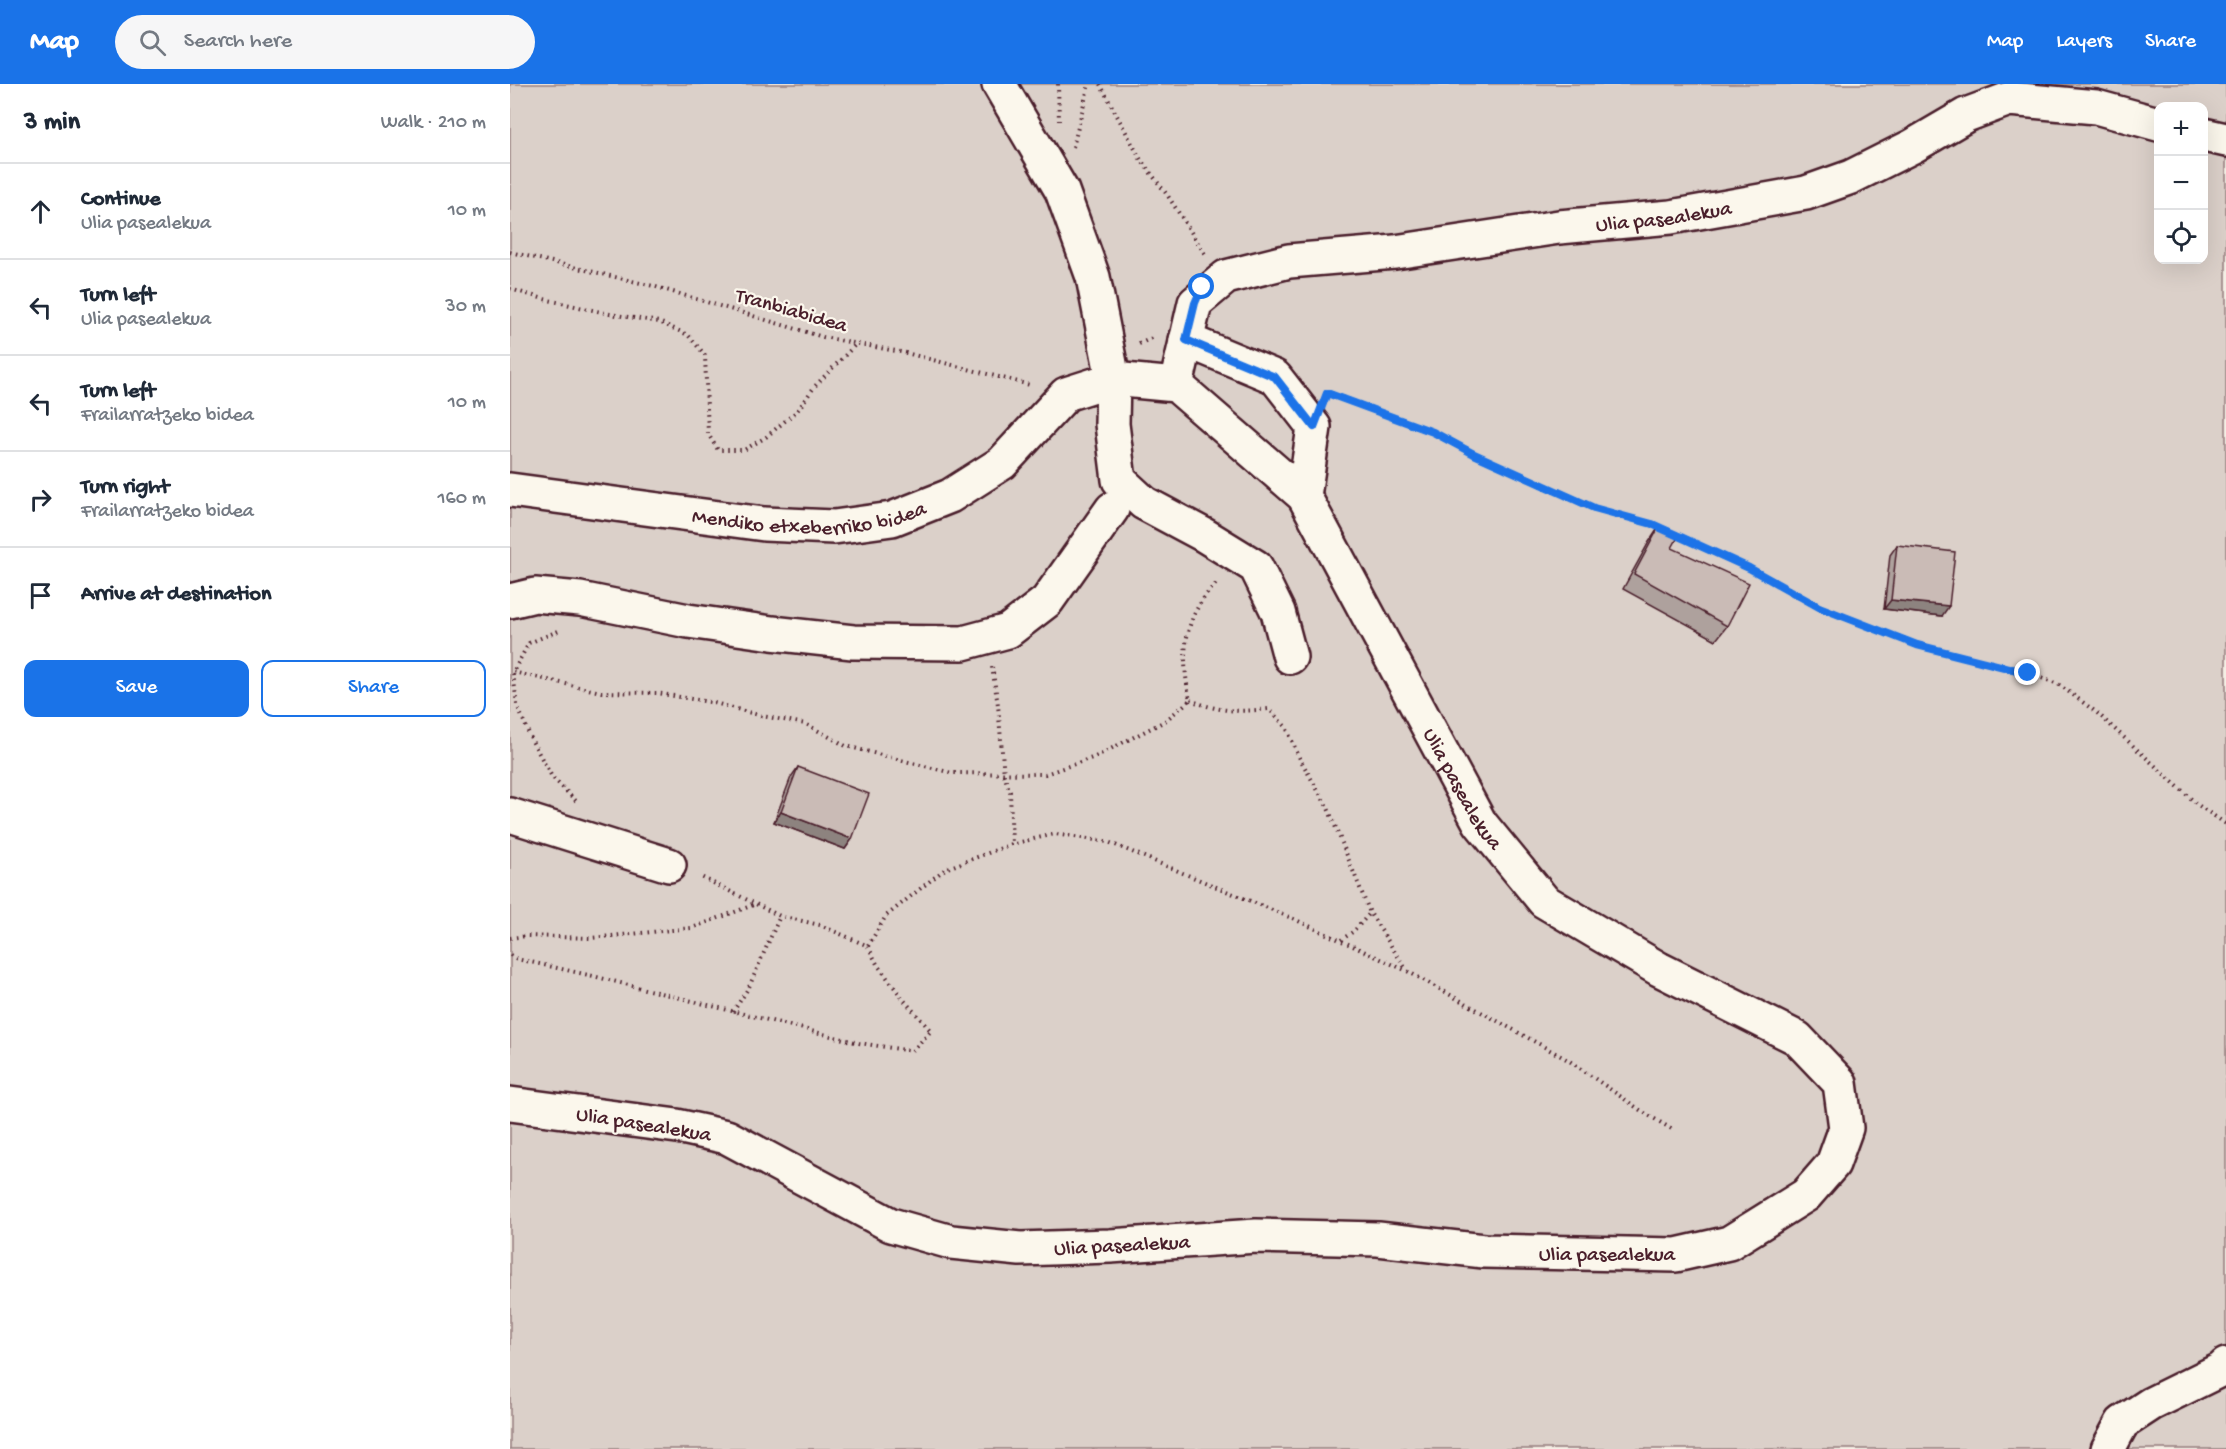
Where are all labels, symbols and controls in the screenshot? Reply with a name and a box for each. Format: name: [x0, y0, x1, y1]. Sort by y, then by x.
search box: [115, 15, 535, 69]
text: Map: [30, 26, 79, 59]
icon: search: [136, 26, 169, 59]
text: Search here: [184, 29, 292, 55]
text: Map: [1987, 30, 2023, 55]
text: Layers: [2056, 30, 2112, 55]
text: Share: [2145, 30, 2196, 55]
map controls: [2154, 102, 2208, 264]
button: +: [2154, 102, 2208, 156]
text: 3 min: [24, 108, 80, 139]
text: Walk · 210 m: [381, 112, 486, 135]
button: −: [2154, 156, 2208, 210]
text: Continue: [81, 187, 161, 213]
icon: ahead: [24, 195, 57, 228]
street label: Ulia pasealekua: [1595, 197, 1735, 240]
text: 10 m: [448, 200, 486, 223]
button: locate: [2154, 210, 2208, 264]
text: Ulia pasealekua: [81, 213, 211, 236]
route start: [1188, 273, 1214, 299]
text: Turn left: [81, 283, 155, 309]
street label: Tranbiabidea: [731, 284, 851, 341]
icon: left: [24, 291, 57, 324]
text: 30 m: [445, 296, 486, 319]
text: Ulia pasealekua: [81, 309, 211, 332]
text: Turn left: [81, 379, 155, 405]
icon: left: [24, 387, 57, 420]
text: 10 m: [448, 392, 486, 415]
text: Frailarratzeko bidea: [81, 405, 254, 428]
text: Turn right: [81, 475, 169, 501]
icon: right: [24, 483, 57, 516]
text: 160 m: [437, 488, 486, 511]
street label: Mendiko etxeberriko bidea: [690, 497, 932, 543]
text: Frailarratzeko bidea: [81, 501, 254, 524]
icon: arrive: [24, 579, 57, 612]
text: Arrive at destination: [81, 582, 271, 608]
route end: [2014, 659, 2040, 685]
button: Save: [24, 660, 249, 717]
button: Share: [261, 660, 486, 717]
street label: Ulia pasealekua: [1415, 725, 1507, 857]
street label: Ulia pasealekua: [574, 1103, 714, 1150]
street label: Ulia pasealekua: [1053, 1231, 1192, 1264]
street label: Ulia pasealekua: [1539, 1244, 1677, 1269]

